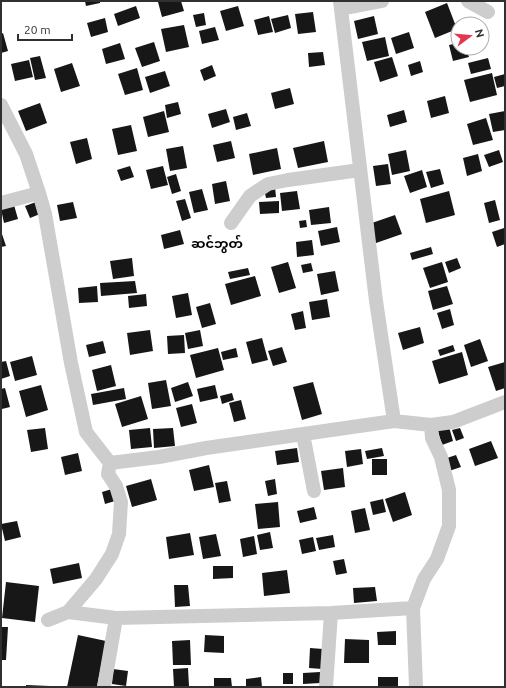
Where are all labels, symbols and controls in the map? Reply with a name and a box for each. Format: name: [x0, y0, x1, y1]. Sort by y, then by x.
scale bar: [18, 16, 72, 42]
north arrow: [450, 16, 490, 56]
text: 20 m: [24, 23, 51, 36]
text: N: [473, 28, 487, 39]
district label: ဆင်ဘွတ်: [191, 234, 243, 254]

